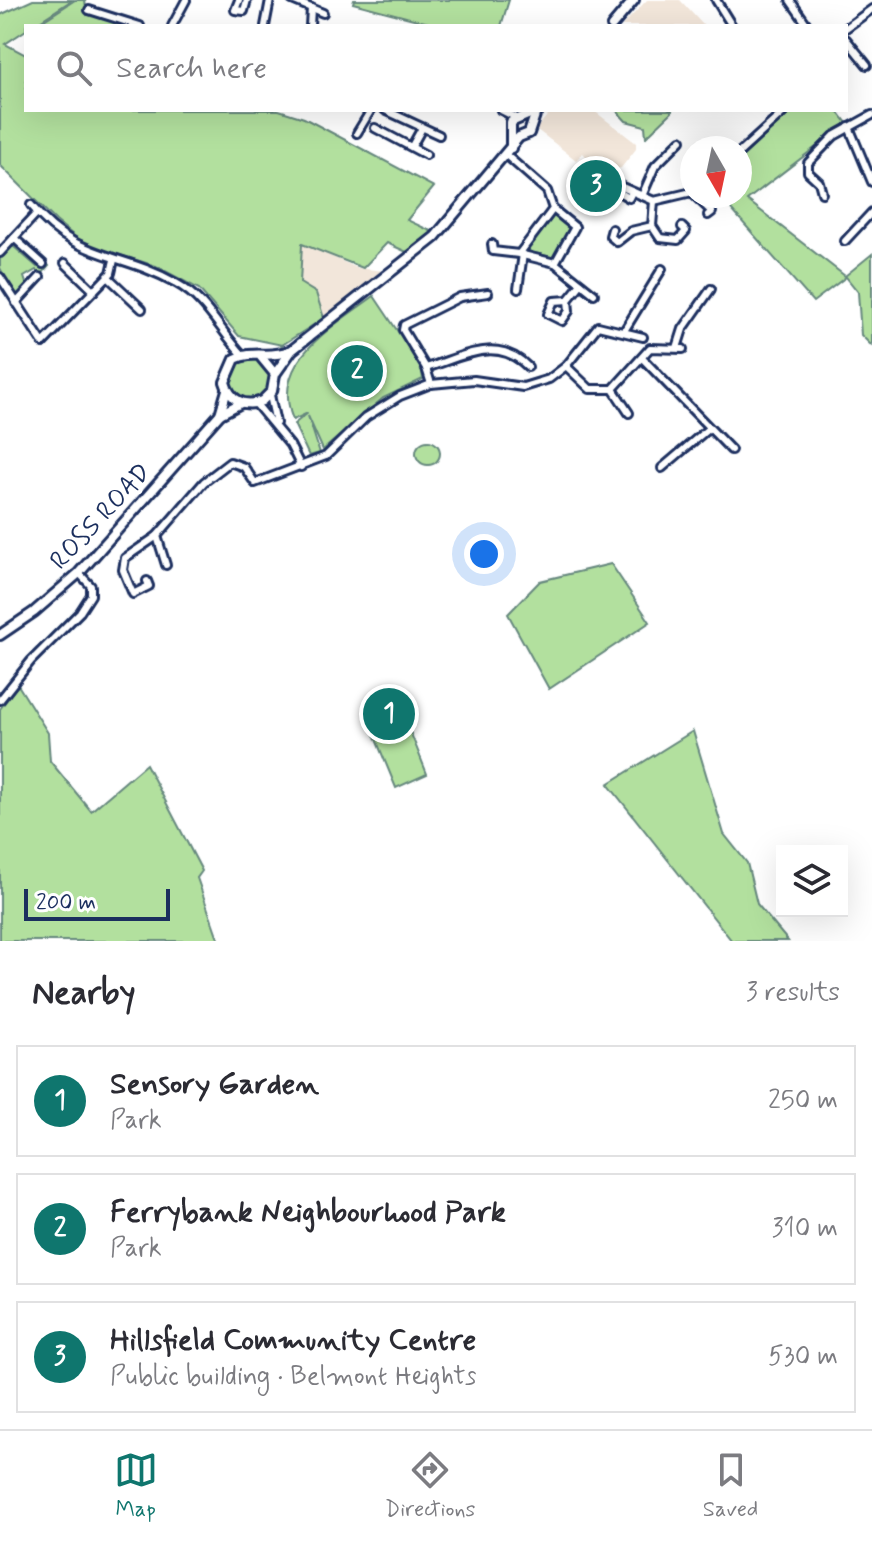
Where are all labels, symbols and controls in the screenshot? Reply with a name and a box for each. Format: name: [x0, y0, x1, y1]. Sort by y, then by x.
search box: [24, 24, 848, 112]
icon: search: [52, 46, 96, 90]
text: Search here: [116, 49, 267, 88]
north arrow: [680, 136, 752, 208]
pin: 3: [570, 156, 622, 216]
pin: 2: [331, 341, 383, 401]
street label: ROSS ROAD: [43, 457, 159, 577]
your location: [464, 534, 504, 574]
pin: 1: [363, 684, 415, 744]
map controls: [776, 845, 848, 917]
button: layers: [776, 845, 848, 917]
scale bar: [24, 885, 170, 921]
text: 200 m: [36, 889, 96, 917]
text: Nearby: [32, 971, 136, 1016]
text: 3 results: [746, 976, 840, 1010]
text: Sensory Garden: [110, 1065, 319, 1104]
text: 1: [54, 1084, 66, 1118]
text: 250 m: [768, 1084, 838, 1118]
text: Park: [110, 1104, 162, 1138]
text: Ferrybank Neighbourhood Park: [110, 1193, 506, 1232]
text: 2: [54, 1212, 66, 1246]
text: 310 m: [772, 1212, 838, 1246]
text: Park: [110, 1232, 162, 1266]
text: Hillsfield Community Centre: [110, 1321, 476, 1360]
text: 3: [54, 1340, 66, 1374]
text: 530 m: [768, 1340, 838, 1374]
text: Public building · Belmont Heights: [110, 1360, 476, 1394]
tab: Map: [114, 1448, 158, 1524]
tab: Directions: [385, 1448, 475, 1524]
tab: Saved: [703, 1448, 758, 1524]

